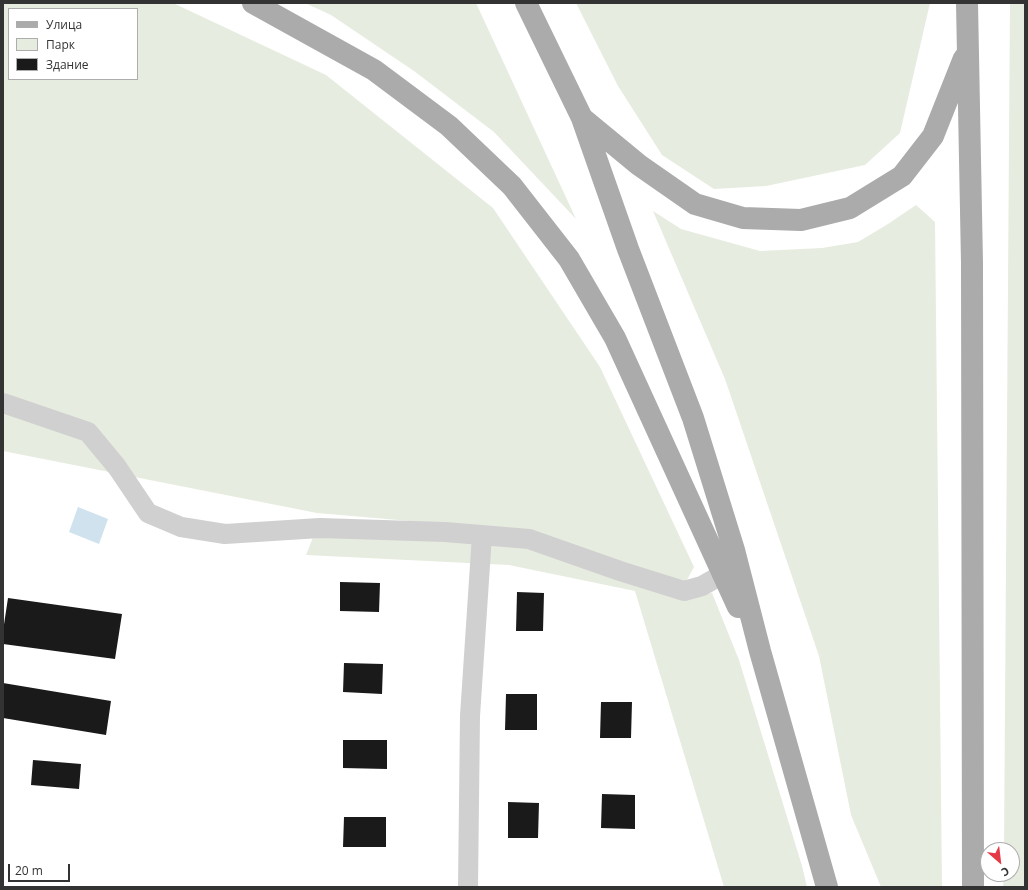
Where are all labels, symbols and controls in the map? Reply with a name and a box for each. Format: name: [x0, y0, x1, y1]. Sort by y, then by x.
legend: [8, 8, 138, 80]
text: Улица: [46, 16, 82, 33]
text: Парк: [46, 36, 75, 53]
text: Здание: [46, 56, 89, 73]
north arrow: [980, 842, 1020, 882]
scale bar: [10, 856, 72, 882]
text: 20 m: [15, 862, 43, 879]
text: С: [999, 864, 1012, 880]

